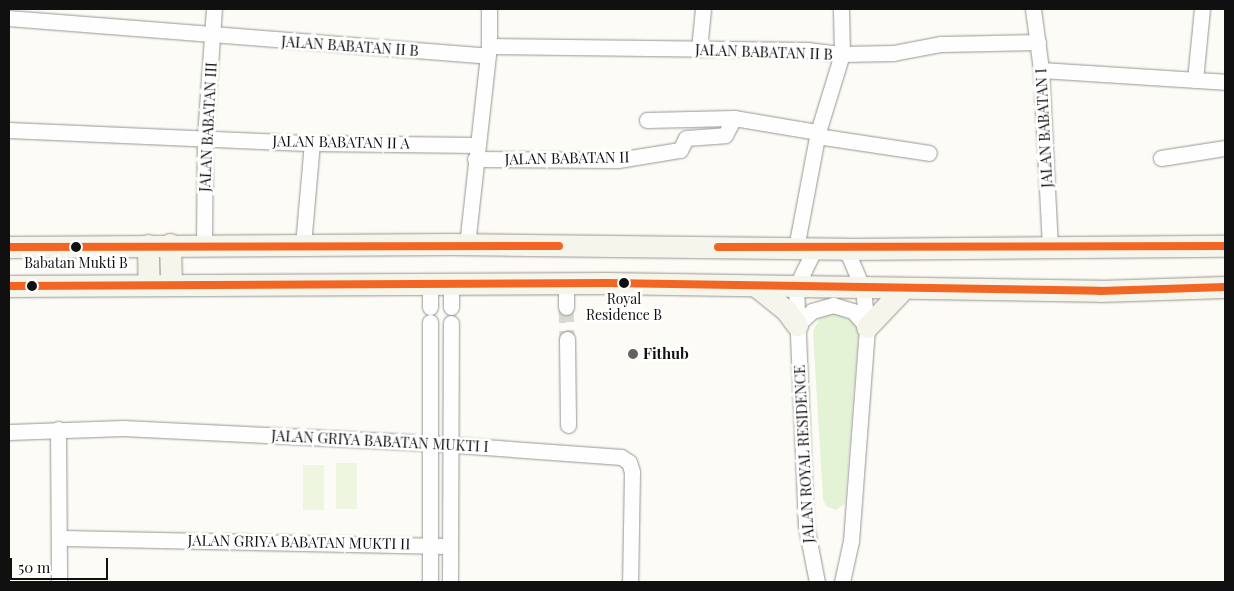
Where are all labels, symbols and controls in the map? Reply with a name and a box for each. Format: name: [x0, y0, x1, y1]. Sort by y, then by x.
street label: JALAN BABATAN II B: [281, 32, 419, 60]
street label: JALAN BABATAN II B: [695, 41, 833, 63]
street label: JALAN BABATAN III: [196, 62, 220, 192]
street label: JALAN BABATAN I: [1032, 68, 1056, 188]
street label: JALAN BABATAN II A: [272, 132, 410, 152]
street label: JALAN BABATAN II: [504, 148, 630, 168]
marker: Babatan Mukti B: [71, 242, 81, 252]
place label: Babatan Mukti B: [24, 255, 128, 271]
marker: Royal Residence B: [619, 278, 629, 288]
unlabelled marker: [27, 281, 37, 291]
place label: Royal Residence B: [586, 291, 662, 324]
place label: Fithub: [643, 345, 689, 363]
marker: Fithub: [627, 348, 639, 360]
street label: JALAN ROYAL RESIDENCE: [790, 364, 818, 544]
street label: JALAN GRIYA BABATAN MUKTI I: [271, 426, 489, 456]
street label: JALAN GRIYA BABATAN MUKTI II: [188, 531, 410, 553]
scale bar: [12, 548, 110, 580]
text: 50 m: [18, 557, 50, 577]

